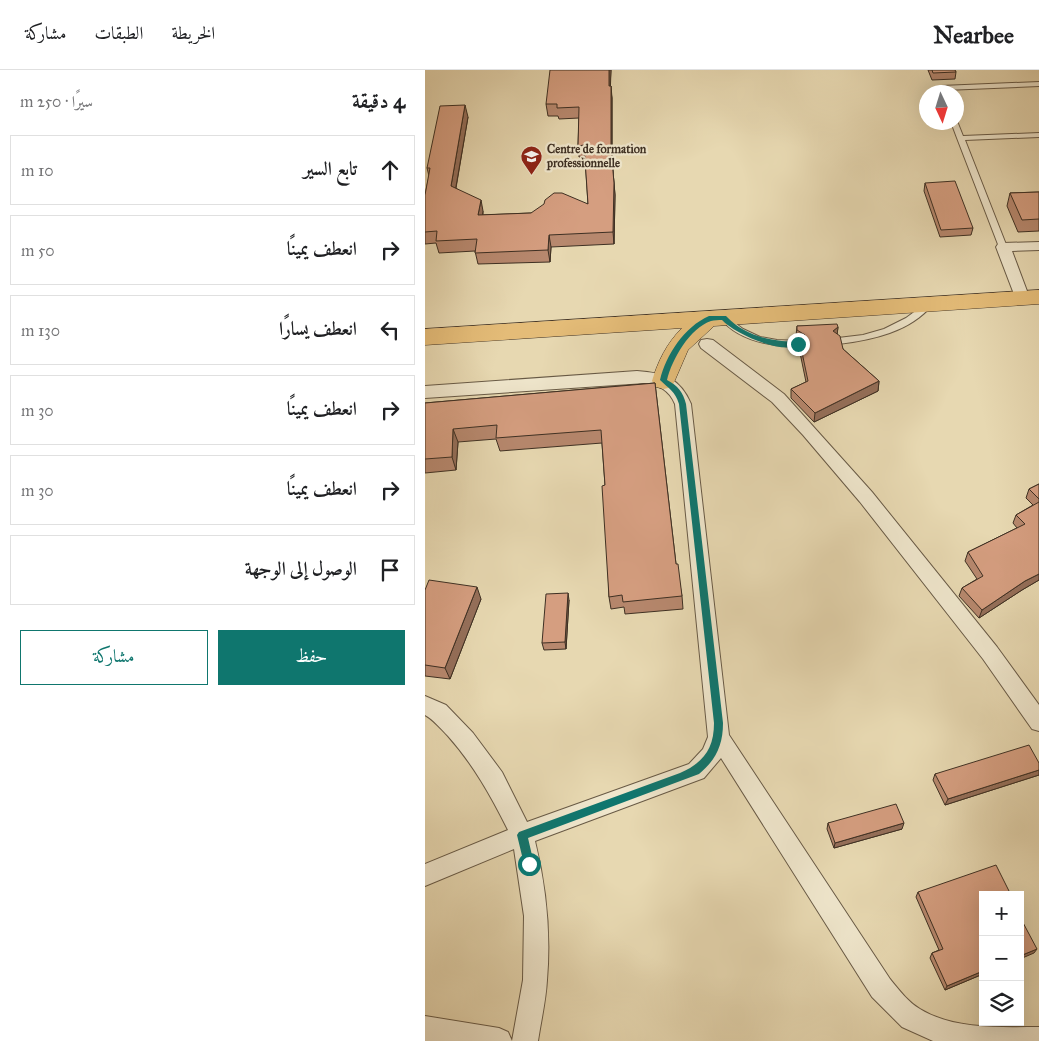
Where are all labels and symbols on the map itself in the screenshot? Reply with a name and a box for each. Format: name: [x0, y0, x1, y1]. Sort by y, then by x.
north arrow: [919, 85, 964, 130]
place label: Centre de formation professionnelle: [546, 142, 647, 171]
school or university icon: Centre de formation professionnelle: [519, 144, 543, 175]
route end: [787, 333, 810, 356]
route start: [518, 853, 541, 876]

